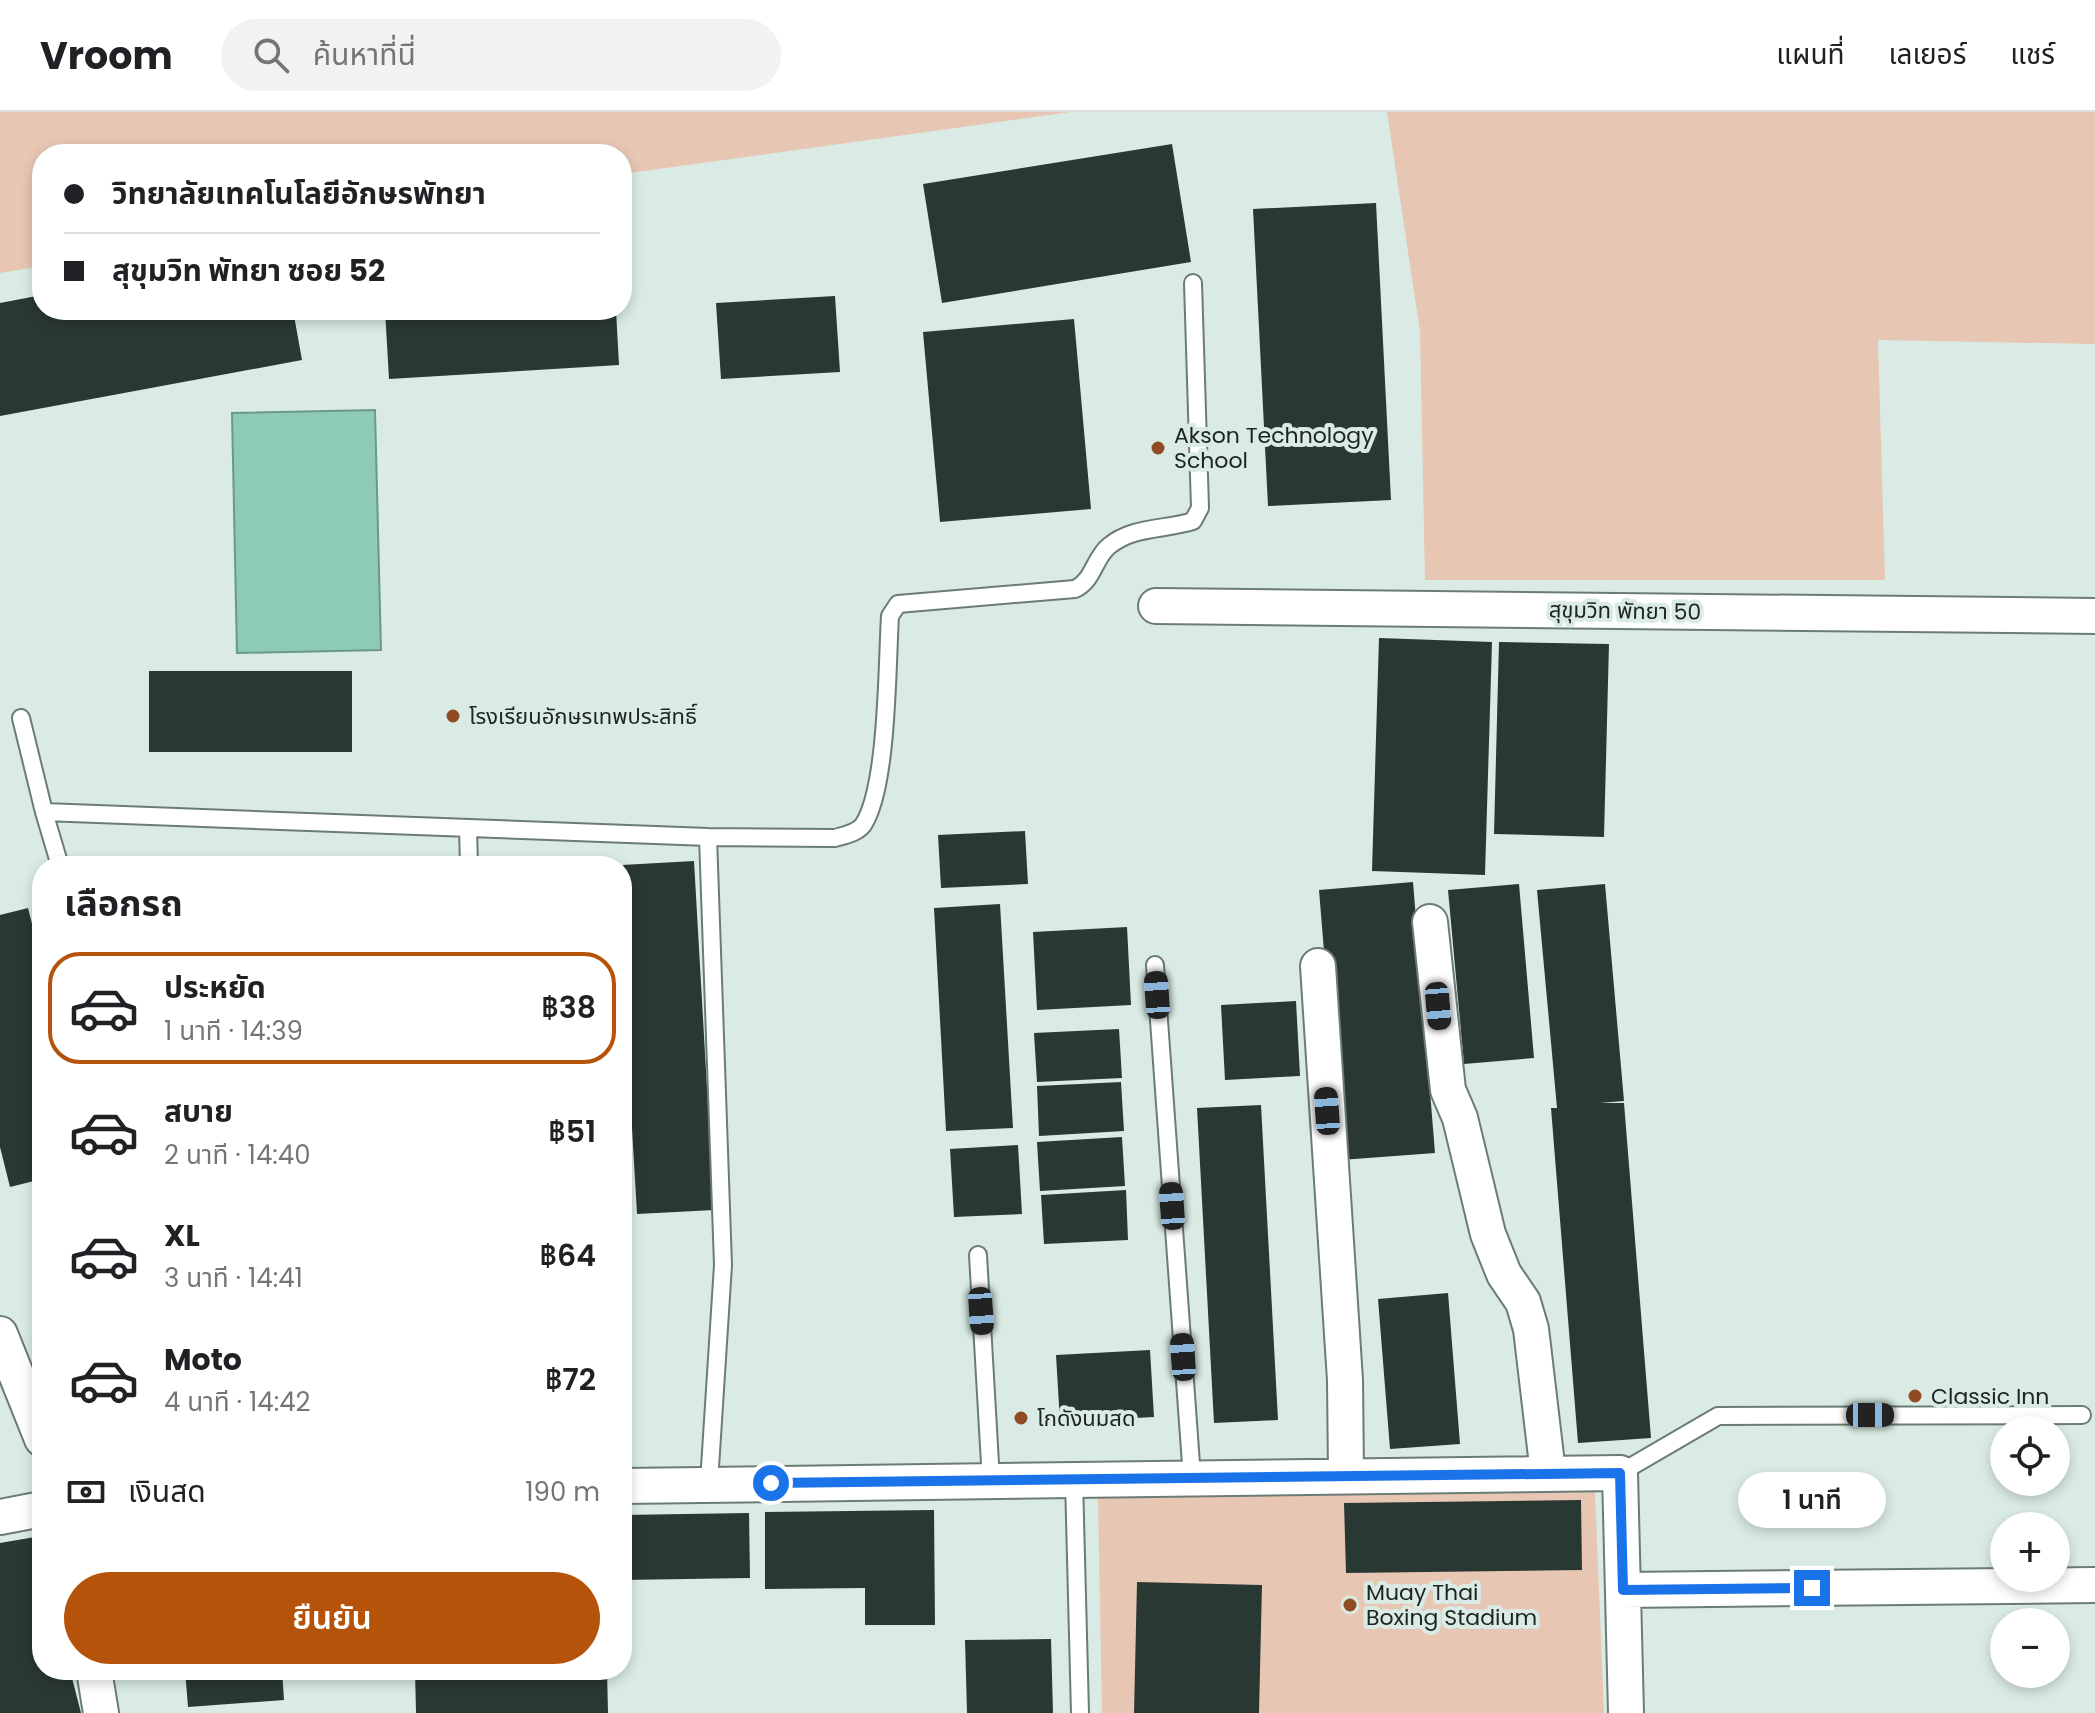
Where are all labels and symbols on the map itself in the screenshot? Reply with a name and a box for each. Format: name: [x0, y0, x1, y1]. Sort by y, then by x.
place label: Akson Technology School: [1174, 420, 1374, 476]
marker: Akson Technology School: [1149, 439, 1167, 457]
street label: สุขุมวิท พัทยา 50: [1549, 594, 1701, 628]
place label: โรงเรียนอักษรเทพประสิทธิ์: [469, 701, 697, 732]
marker: โรงเรียนอักษรเทพประสิทธิ์: [444, 707, 462, 725]
car: [1143, 970, 1171, 1020]
car: [1424, 981, 1452, 1031]
car: [1313, 1086, 1341, 1136]
car: [1158, 1181, 1186, 1231]
car: [967, 1286, 995, 1336]
car: [1169, 1332, 1197, 1382]
place label: Classic Inn: [1931, 1381, 2049, 1412]
marker: Classic Inn: [1906, 1387, 1924, 1405]
place label: โกดังนมสด: [1037, 1403, 1135, 1434]
car: [1846, 1403, 1894, 1427]
marker: โกดังนมสด: [1012, 1409, 1030, 1427]
route start: [753, 1465, 789, 1501]
callout: 1 นาที: [1738, 1472, 1886, 1528]
route end: [1794, 1570, 1830, 1606]
place label: Muay Thai Boxing Stadium: [1366, 1577, 1537, 1633]
marker: Muay Thai Boxing Stadium: [1341, 1596, 1359, 1614]

